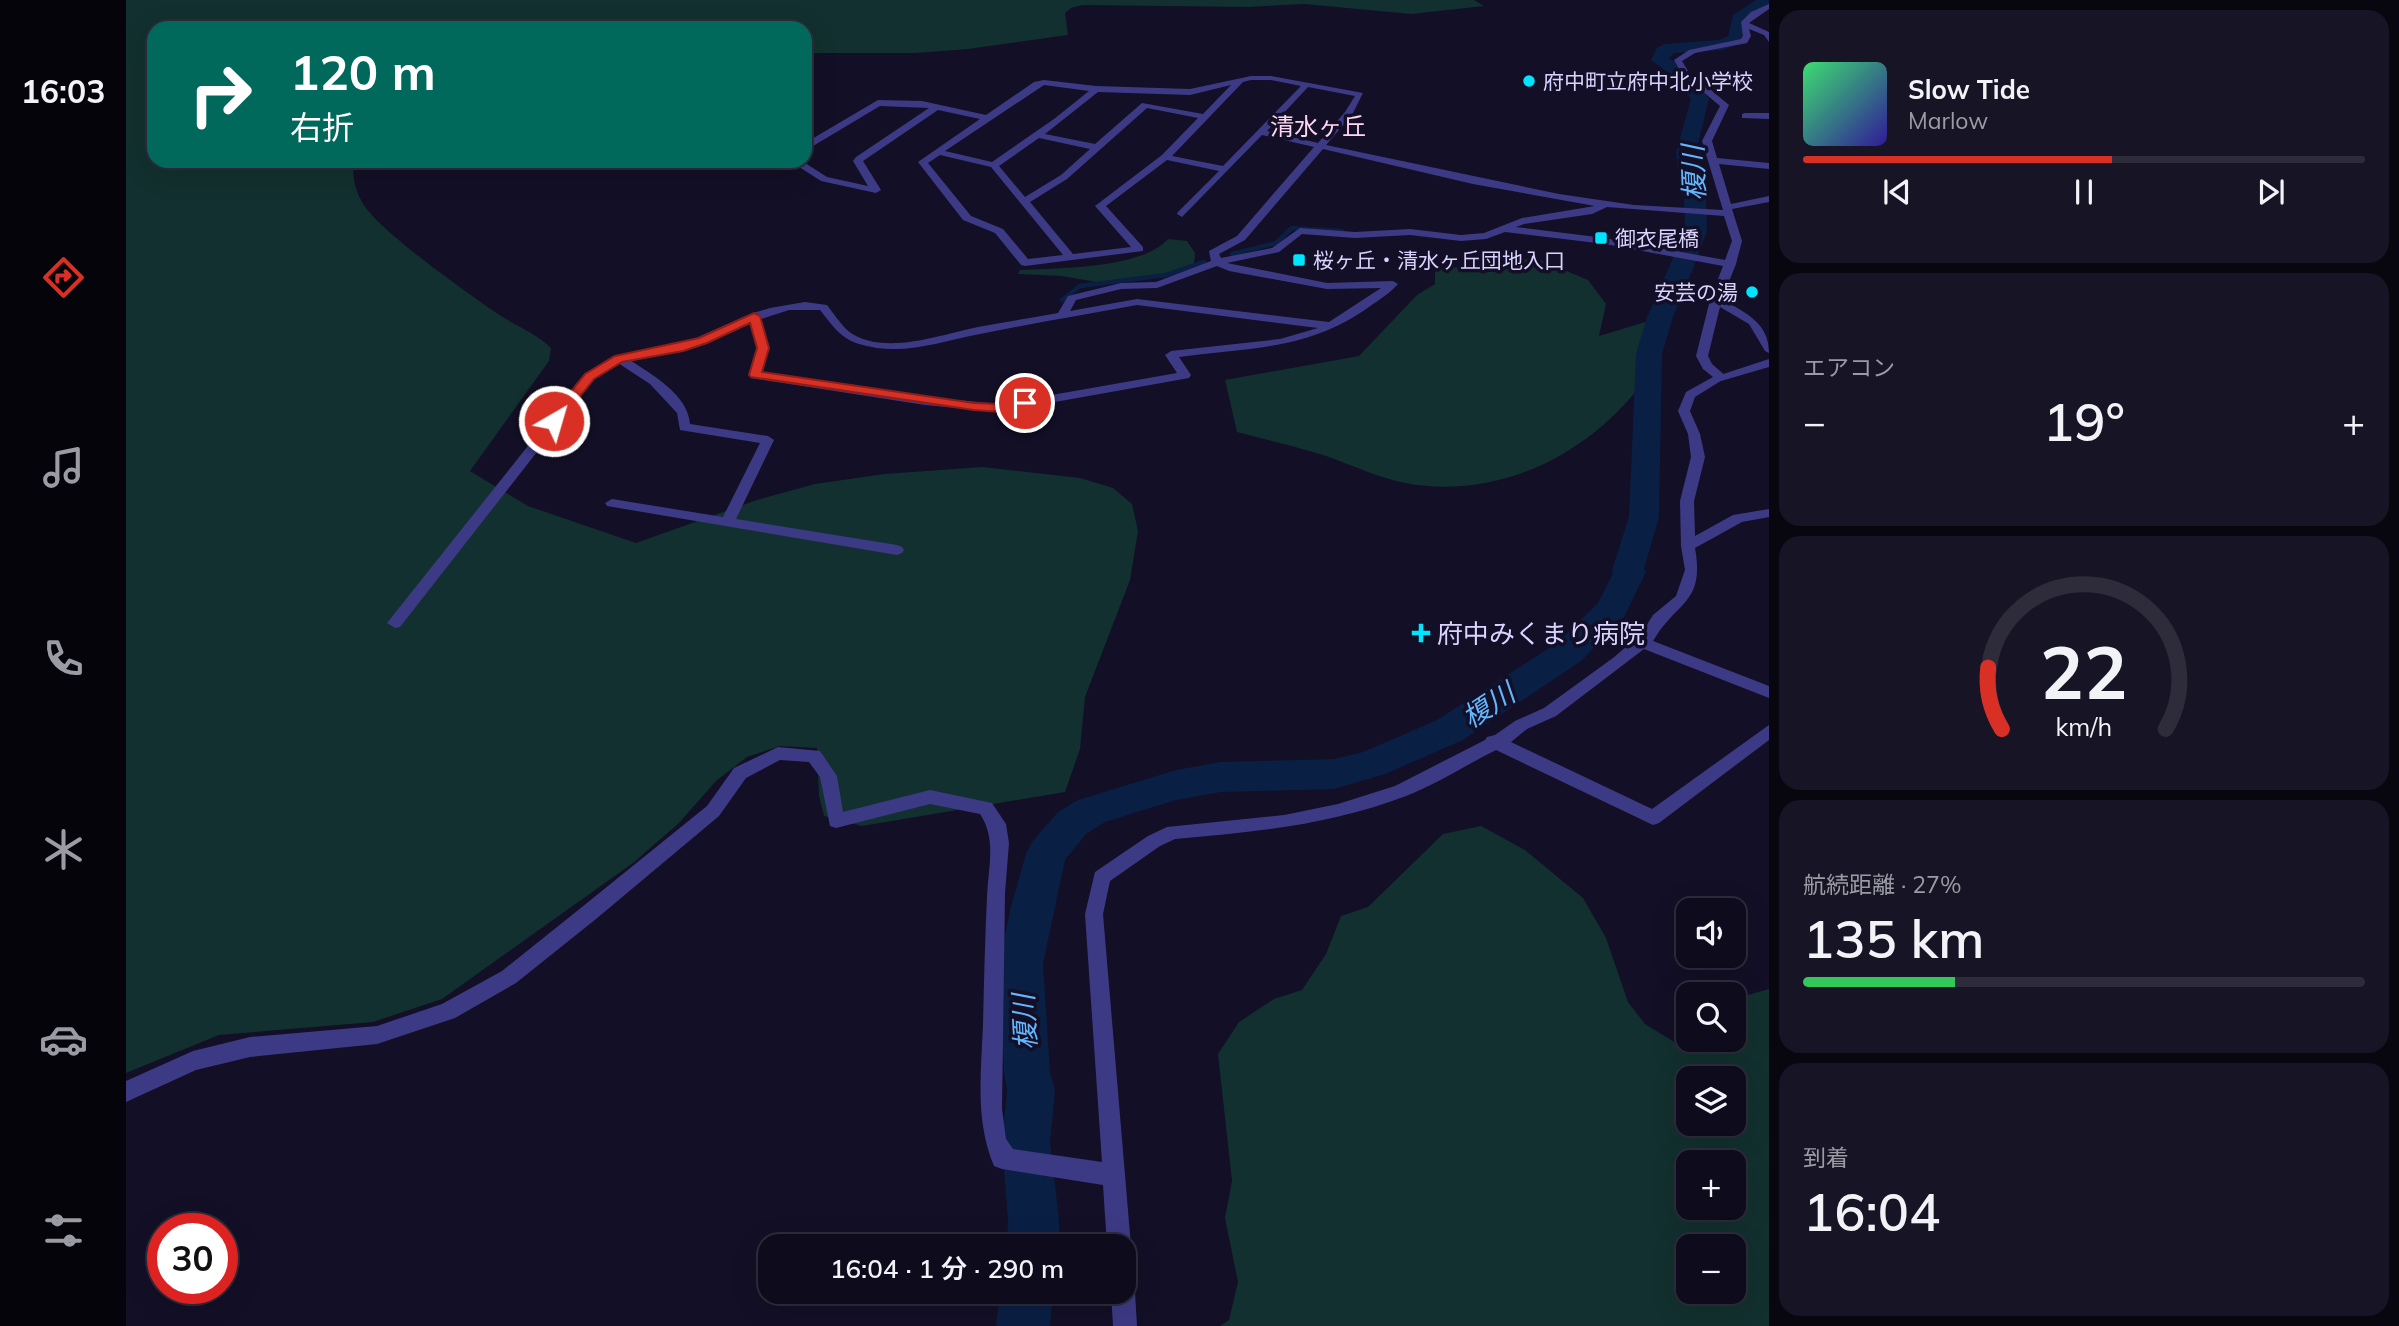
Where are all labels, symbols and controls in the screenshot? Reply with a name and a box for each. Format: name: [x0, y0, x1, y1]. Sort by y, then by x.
text: 120 m: [290, 41, 436, 102]
icon: right: [175, 49, 266, 140]
place label: 府中町立府中北小学校: [1543, 68, 1753, 94]
text: 16:03: [21, 71, 105, 111]
marker: 府中町立府中北小学校: [1521, 73, 1537, 89]
text: Slow Tide: [1908, 73, 2030, 106]
text: Marlow: [1908, 106, 1988, 135]
text: 右折: [290, 107, 354, 147]
district label: 清水ヶ丘: [1270, 111, 1366, 141]
water label: 榎川: [1674, 141, 1711, 202]
icon: previous: [1878, 173, 1916, 211]
icon: pause: [2065, 173, 2103, 211]
icon: next: [2252, 173, 2290, 211]
place label: 御衣尾橋: [1615, 225, 1699, 251]
marker: 御衣尾橋: [1593, 230, 1609, 246]
place label: 桜ヶ丘・清水ヶ丘団地入口: [1313, 247, 1565, 273]
marker: 桜ヶ丘・清水ヶ丘団地入口: [1291, 252, 1307, 268]
icon: directions: [39, 253, 88, 302]
place label: 安芸の湯: [1654, 279, 1738, 305]
marker: 安芸の湯: [1744, 284, 1760, 300]
text: エアコン: [1803, 353, 1895, 382]
pin: [995, 373, 1055, 433]
position arrow: [517, 384, 591, 458]
icon: arrive: [1006, 384, 1044, 422]
text: 19°: [2043, 389, 2125, 454]
text: −: [1803, 398, 1826, 446]
text: +: [2342, 398, 2365, 446]
icon: music: [39, 443, 88, 492]
place label: 府中みくまり病院: [1437, 617, 1645, 650]
marker: 府中みくまり病院: [1411, 623, 1431, 643]
text: 22: [2040, 626, 2128, 717]
icon: phone: [39, 634, 88, 683]
water label: 榎川: [1455, 673, 1524, 735]
text: km/h: [2056, 711, 2112, 742]
icon: climate: [39, 825, 88, 874]
text: 航続距離 · 27%: [1803, 870, 1961, 899]
map controls: [1676, 898, 1746, 1304]
button: sound: [1676, 898, 1746, 968]
text: 135 km: [1803, 906, 1984, 971]
button: search: [1676, 982, 1746, 1052]
water label: 榎川: [1005, 990, 1043, 1051]
icon: car: [39, 1015, 88, 1064]
button: layers: [1676, 1066, 1746, 1136]
text: 到着: [1803, 1143, 1849, 1172]
button: +: [1676, 1150, 1746, 1220]
text: 16:04: [1803, 1179, 1940, 1244]
icon: filters: [39, 1206, 88, 1255]
speed limit sign: 30: [147, 1213, 238, 1304]
button: −: [1676, 1234, 1746, 1304]
text: 16:04 · 1 分 · 290 m: [830, 1252, 1064, 1285]

